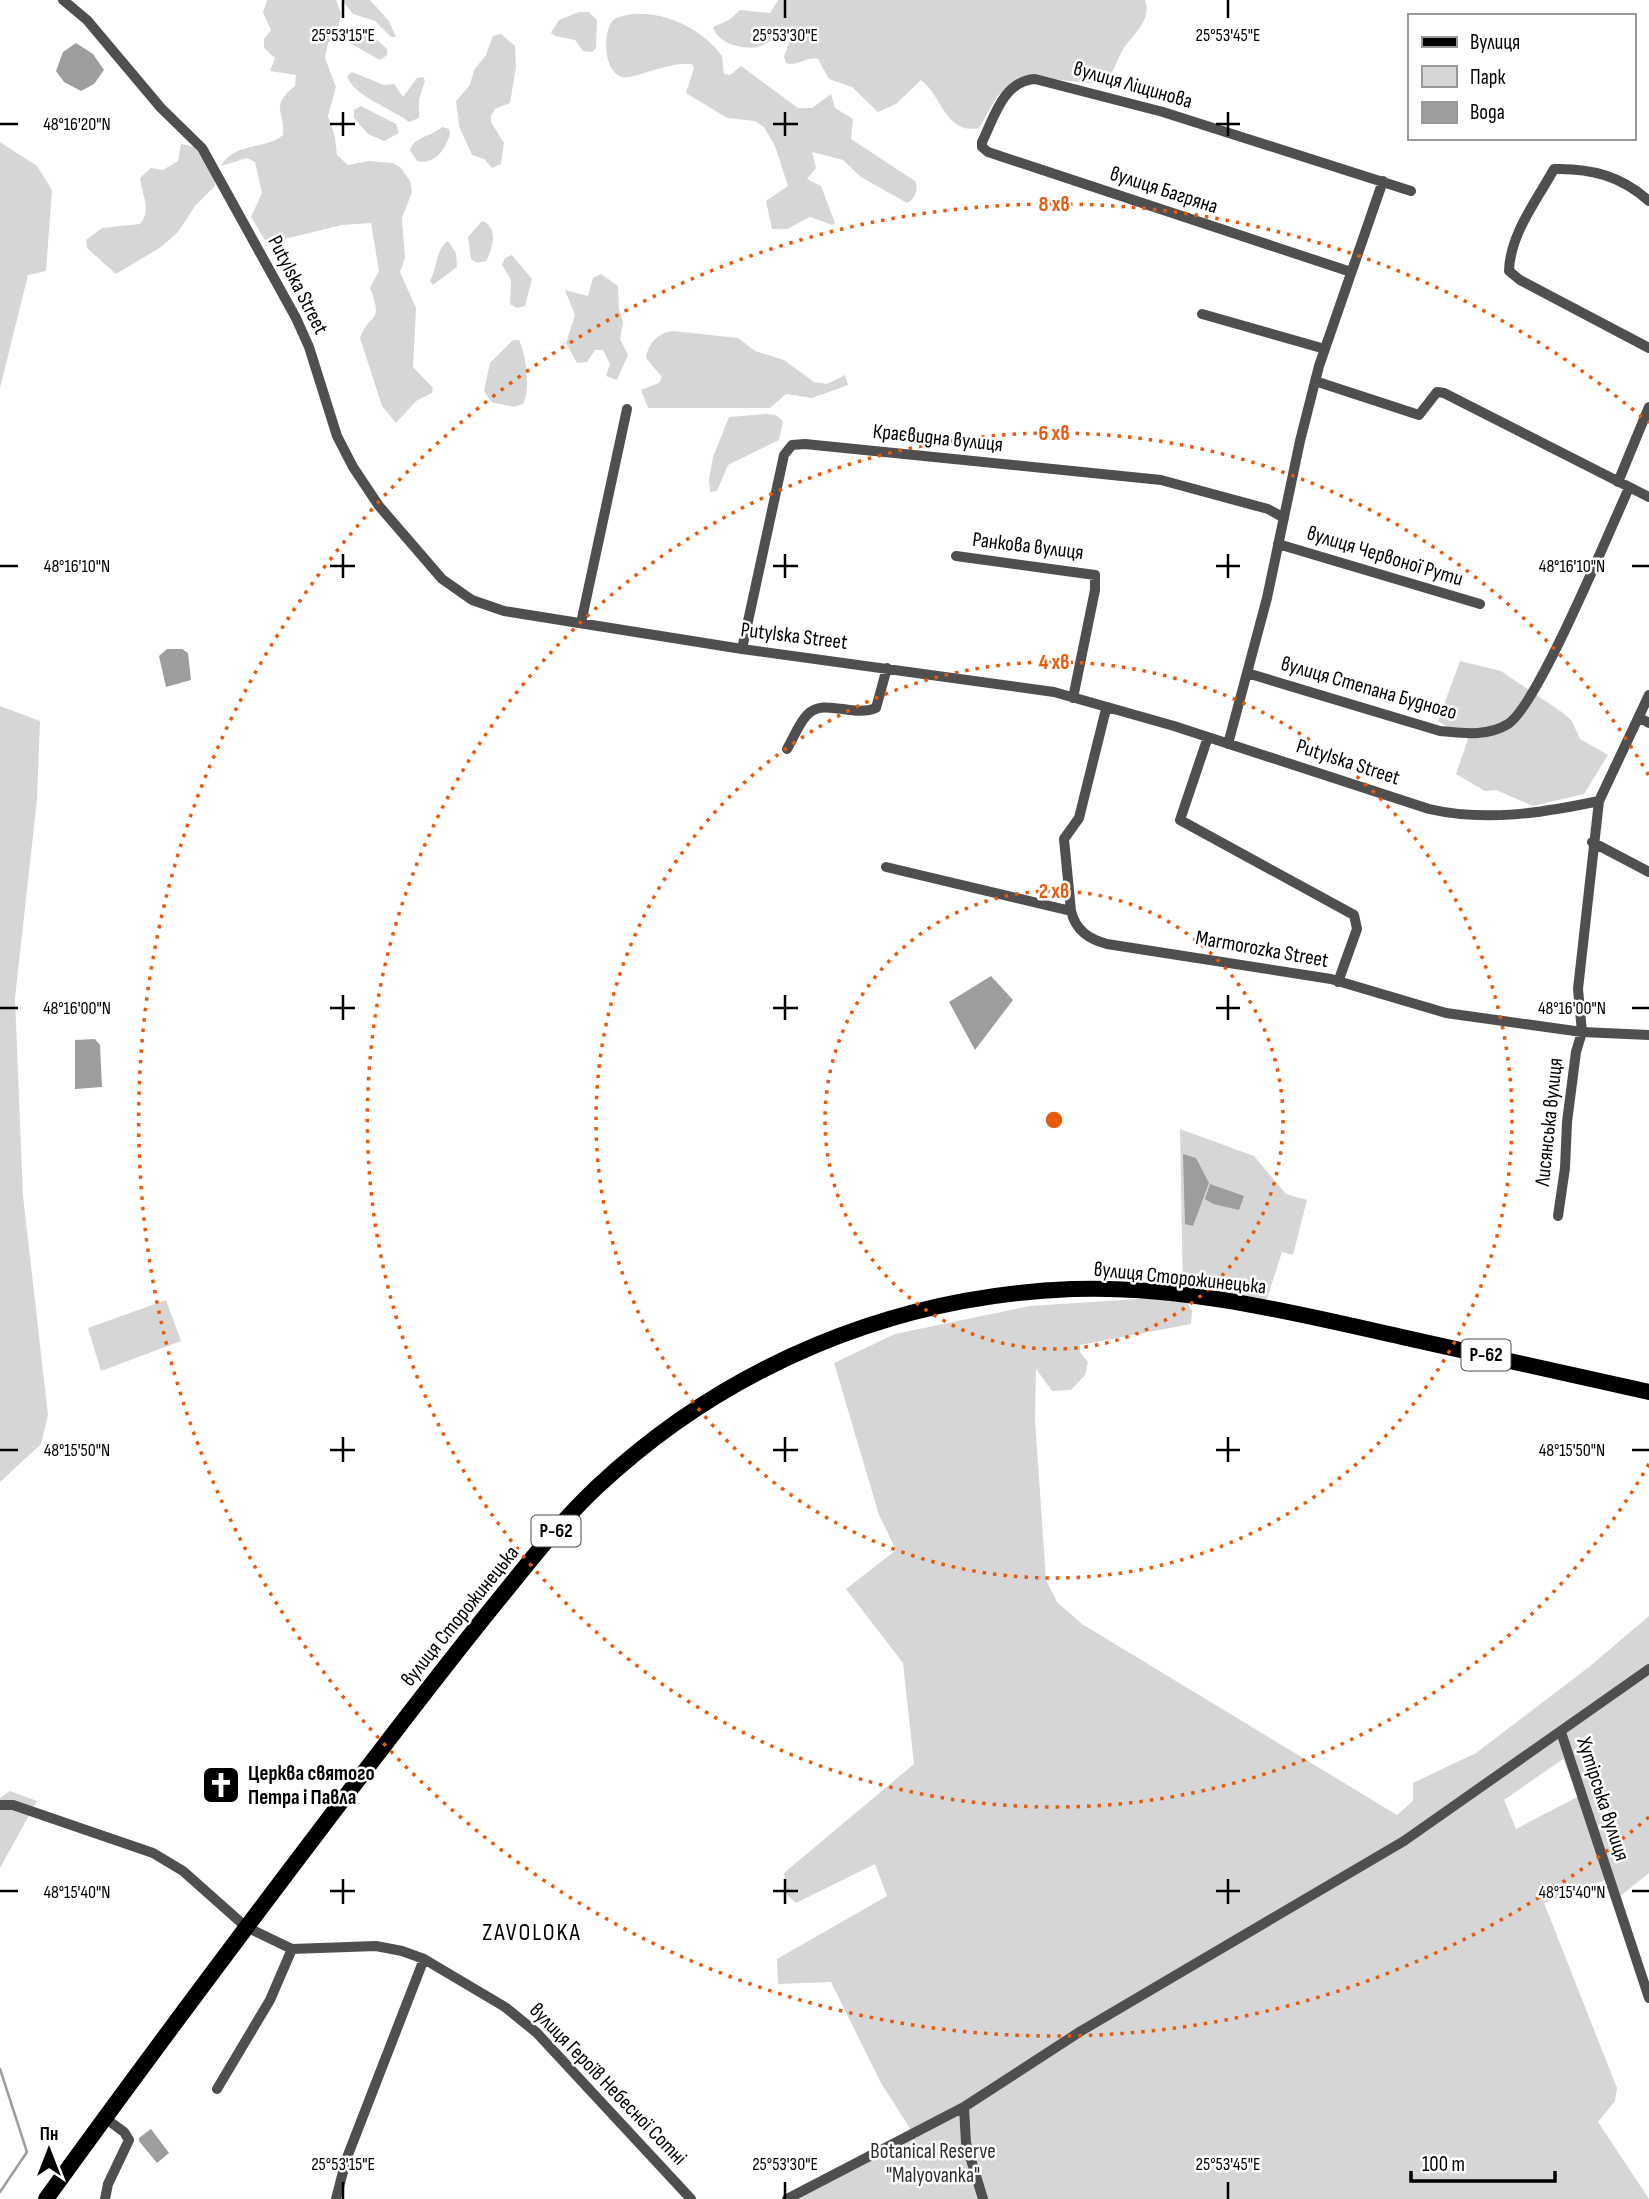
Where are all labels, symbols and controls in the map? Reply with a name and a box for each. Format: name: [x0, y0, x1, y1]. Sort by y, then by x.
legend: [1408, 14, 1635, 140]
text: 25°53'15"E: [311, 25, 375, 46]
text: 25°53'30"E: [752, 25, 818, 46]
text: 25°53'45"E: [1196, 25, 1260, 46]
text: Вулиця: [1470, 30, 1520, 55]
street label: вулиця Ліщинова: [1071, 56, 1195, 114]
text: Парк: [1470, 65, 1505, 90]
text: Вода: [1470, 100, 1505, 125]
text: 48°16'20"N: [43, 114, 111, 135]
street label: вулиця Багряна: [1107, 161, 1221, 219]
text: 8 хв: [1038, 192, 1070, 217]
street label: Putylska Street: [262, 231, 334, 339]
street label: Краєвидна вулиця: [872, 419, 1004, 457]
text: 6 хв: [1038, 421, 1070, 446]
street label: вулиця Червоної Рути: [1304, 520, 1466, 592]
street label: Ранкова вулиця: [971, 527, 1085, 565]
text: 48°16'10"N: [44, 556, 110, 577]
text: 48°16'10"N: [1539, 556, 1605, 577]
street label: Putylska Street: [739, 617, 849, 655]
text: 4 хв: [1039, 650, 1069, 675]
street label: вулиця Степана Будного: [1278, 651, 1460, 725]
street label: Putylska Street: [1293, 734, 1403, 790]
text: 2 хв: [1039, 879, 1069, 904]
street label: Marmorozka Street: [1194, 925, 1330, 973]
text: 48°16'00"N: [43, 998, 111, 1019]
text: 48°16'00"N: [1538, 998, 1606, 1019]
street label: Лисянська вулиця: [1530, 1057, 1568, 1188]
centre of rings: [1042, 1108, 1066, 1132]
street label: вулиця Сторожинецька: [1093, 1257, 1267, 1299]
road number: Р-62: [1462, 1340, 1510, 1371]
text: 48°15'50"N: [44, 1440, 110, 1461]
text: 48°15'50"N: [1539, 1440, 1605, 1461]
road number: Р-62: [532, 1516, 580, 1546]
street label: вулиця Сторожинецька: [396, 1541, 524, 1691]
street label: Хутірська вулиця: [1571, 1733, 1635, 1864]
place label: Церква святого Петра і Павла: [248, 1761, 375, 1810]
church icon: Церква святого Петра і Павла: [200, 1764, 242, 1806]
text: 48°15'40"N: [44, 1882, 110, 1903]
text: 48°15'40"N: [1539, 1882, 1605, 1903]
district label: ZAVOLOKA: [482, 1918, 582, 1947]
street label: вулиця Героїв Небесної Сотні: [524, 1998, 692, 2170]
north arrow: [14, 2115, 84, 2185]
text: Пн: [40, 2123, 58, 2146]
park label: Botanical Reserve "Malyovanka": [870, 2139, 996, 2188]
scale bar: [1411, 2140, 1554, 2184]
text: 100 m: [1422, 2152, 1465, 2177]
text: 25°53'15"E: [311, 2154, 375, 2175]
text: 25°53'30"E: [752, 2154, 818, 2175]
text: 25°53'45"E: [1196, 2154, 1260, 2175]

